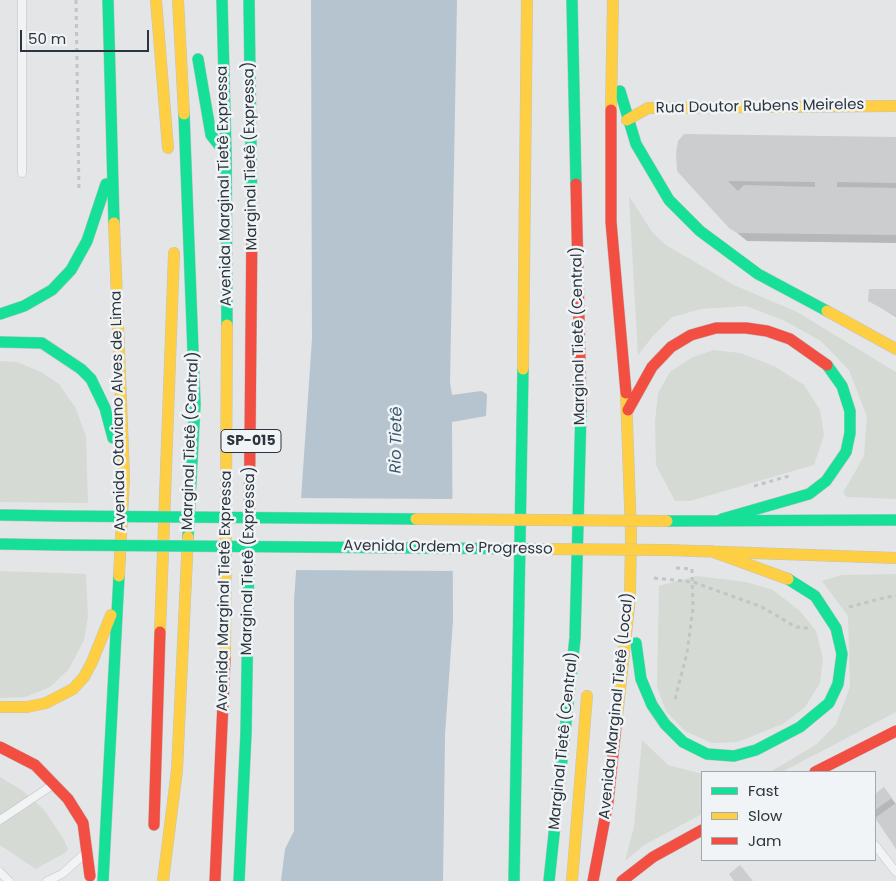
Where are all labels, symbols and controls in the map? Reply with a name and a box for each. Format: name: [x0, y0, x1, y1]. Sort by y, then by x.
scale bar: [22, 20, 151, 52]
text: 50 m: [28, 28, 66, 49]
street label: Marginal Tietê (Expressa): [240, 61, 262, 251]
street label: Avenida Marginal Tietê Expressa: [214, 65, 236, 307]
street label: Rua Doutor Rubens Meireles: [656, 96, 864, 118]
street label: Marginal Tietê (Central): [568, 246, 590, 426]
street label: Avenida Otaviano Alves de Lima: [108, 290, 130, 532]
street label: Marginal Tietê (Central): [179, 351, 203, 531]
water label: Rio Tietê: [387, 406, 407, 474]
road number: SP-015: [221, 430, 281, 452]
street label: Marginal Tietê (Expressa): [238, 466, 260, 656]
street label: Avenida Marginal Tietê Expressa: [214, 470, 236, 712]
street label: Avenida Ordem e Progresso: [343, 537, 553, 559]
street label: Avenida Marginal Tietê (Local): [596, 592, 638, 820]
street label: Marginal Tietê (Central): [546, 651, 582, 831]
legend: [701, 771, 876, 861]
text: Fast: [748, 780, 779, 801]
text: Slow: [748, 805, 782, 826]
text: Jam: [748, 830, 782, 851]

